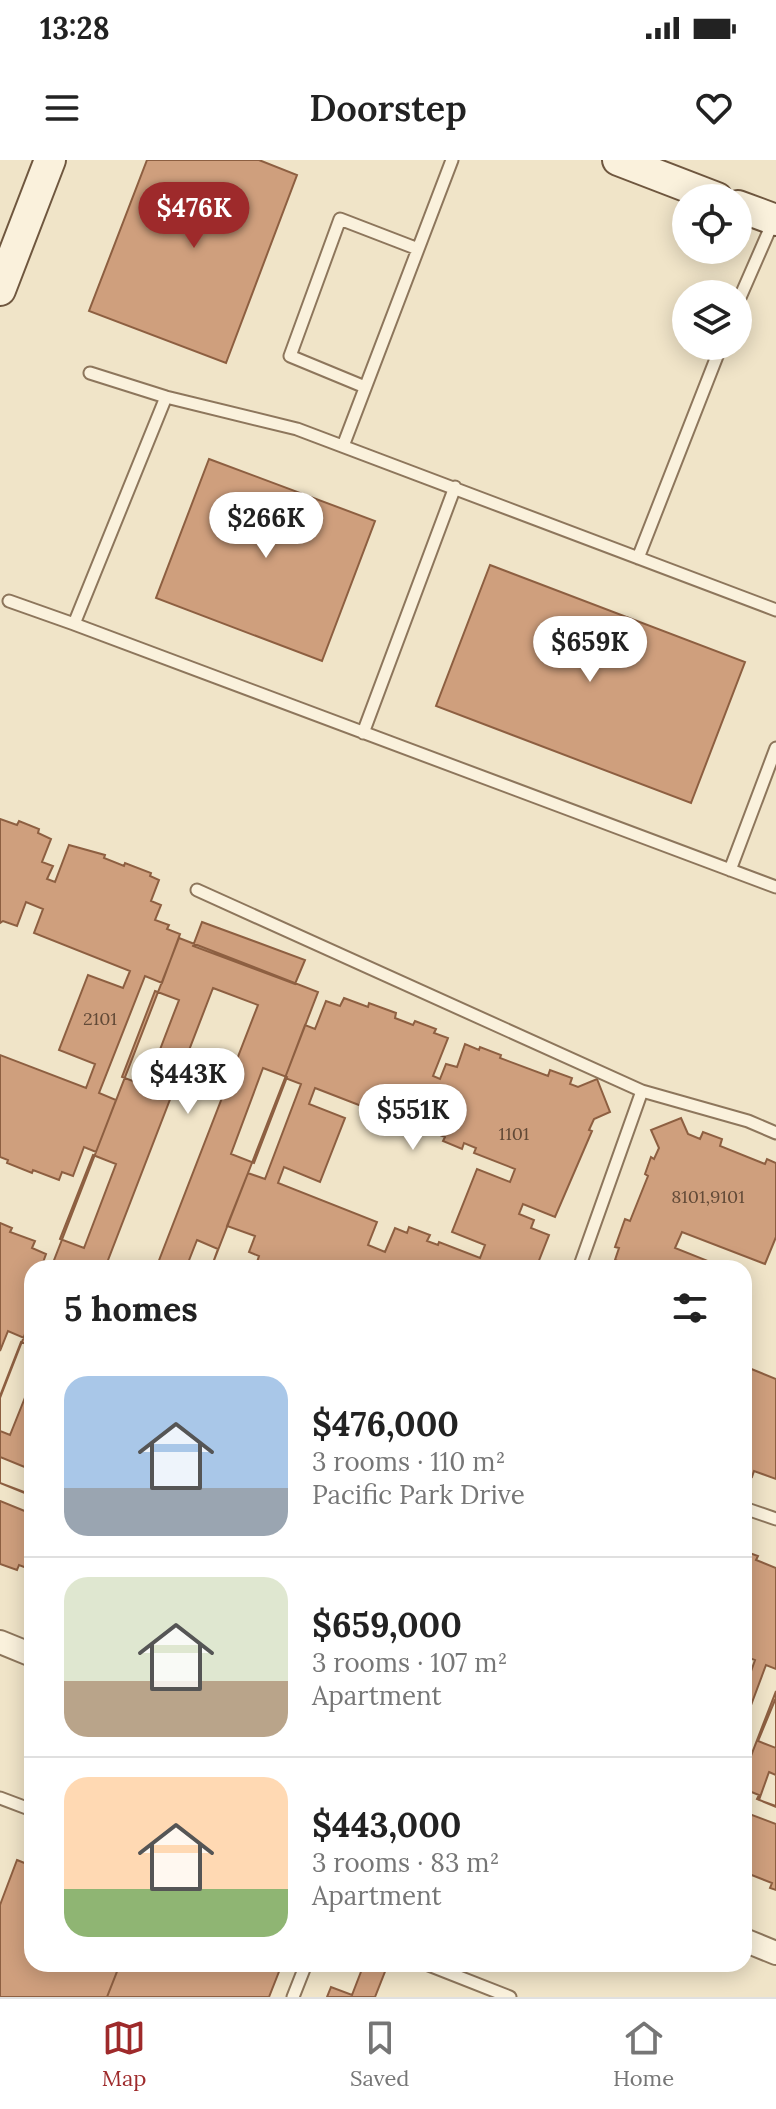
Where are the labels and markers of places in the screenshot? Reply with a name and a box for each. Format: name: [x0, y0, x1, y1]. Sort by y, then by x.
pin: $476K: [138, 182, 250, 250]
pin: $266K: [210, 492, 322, 560]
pin: $659K: [534, 616, 646, 684]
pin: $443K: [132, 1048, 244, 1116]
pin: $551K: [357, 1084, 469, 1152]

